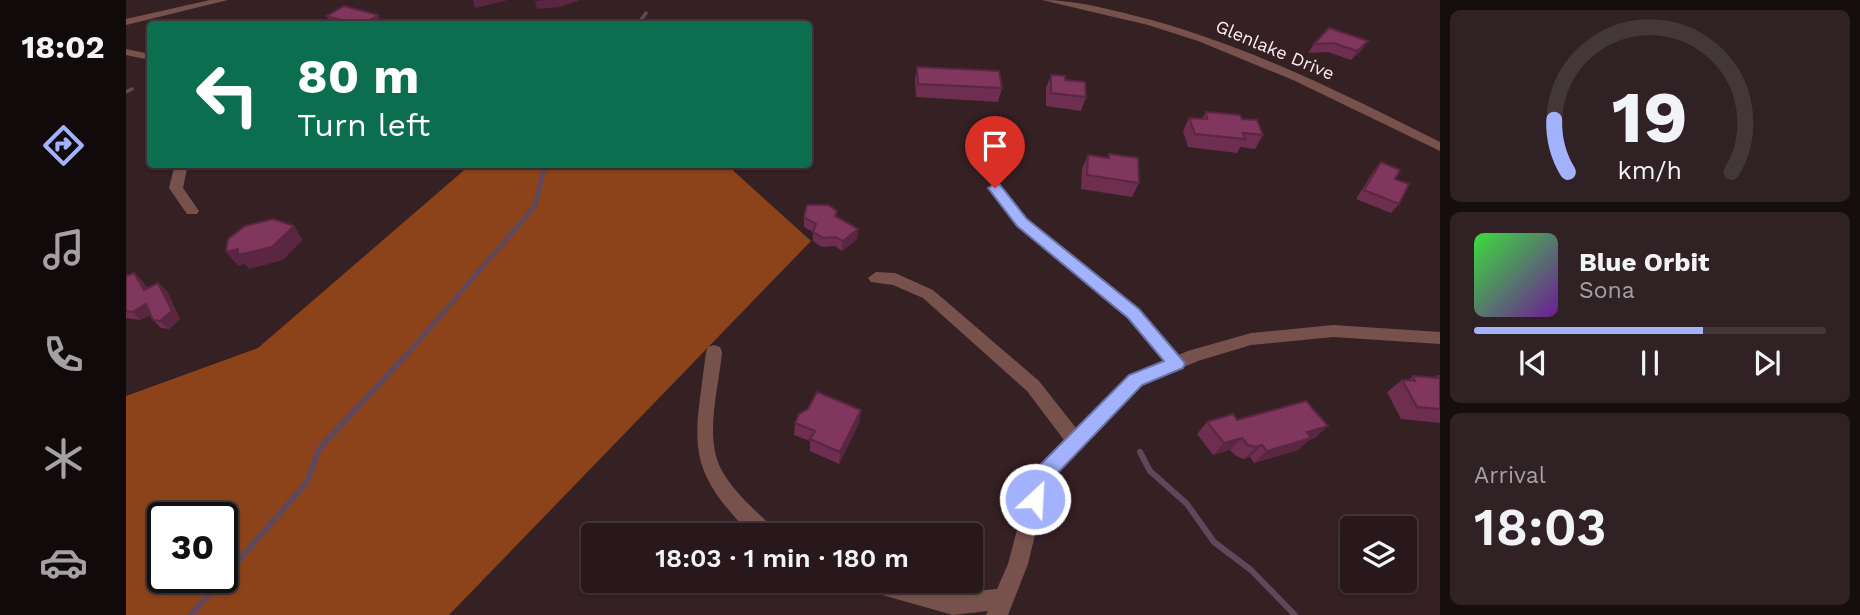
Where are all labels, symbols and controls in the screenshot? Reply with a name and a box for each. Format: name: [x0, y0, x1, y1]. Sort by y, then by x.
street label: Glenlake Drive: [1213, 15, 1338, 84]
text: 18:02: [21, 28, 105, 66]
text: 80 m: [297, 47, 419, 105]
icon: left: [182, 49, 273, 140]
text: 19: [1612, 74, 1688, 160]
text: Turn left: [297, 106, 430, 144]
pin: [965, 116, 1025, 188]
icon: directions: [39, 121, 88, 170]
icon: arrive: [976, 127, 1014, 165]
text: km/h: [1618, 156, 1682, 185]
icon: music: [39, 225, 88, 274]
text: Blue Orbit: [1579, 247, 1709, 277]
text: Sona: [1579, 277, 1635, 304]
icon: phone: [39, 330, 88, 379]
icon: previous: [1514, 344, 1552, 382]
icon: pause: [1631, 344, 1669, 382]
icon: next: [1748, 344, 1786, 382]
icon: climate: [39, 434, 88, 483]
position arrow: [998, 462, 1072, 536]
text: Arrival: [1474, 462, 1546, 489]
text: 18:03: [1474, 497, 1607, 558]
speed limit sign: 30: [147, 502, 238, 593]
map controls: [1340, 516, 1417, 593]
button: layers: [1340, 516, 1417, 593]
icon: car: [39, 538, 88, 587]
text: 18:03 · 1 min · 180 m: [655, 543, 909, 573]

